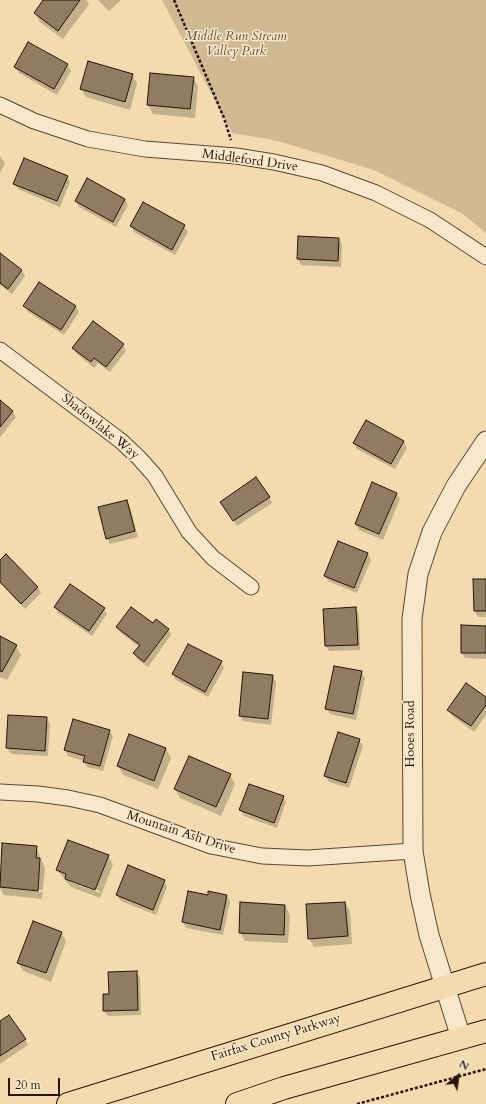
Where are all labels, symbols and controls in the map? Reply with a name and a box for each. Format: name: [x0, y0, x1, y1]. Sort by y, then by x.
park label: Middle Run Stream Valley Park: [185, 29, 287, 60]
street label: Middleford Drive: [201, 147, 299, 175]
street label: Shadowlake Way: [58, 391, 142, 463]
street label: Hooes Road: [403, 700, 419, 768]
street label: Mountain Ash Drive: [125, 808, 237, 858]
street label: Fairfax County Parkway: [209, 1011, 343, 1065]
north arrow: [438, 1056, 478, 1096]
text: N: [456, 1056, 472, 1074]
scale bar: [10, 1070, 62, 1096]
text: 20 m: [15, 1077, 41, 1093]

